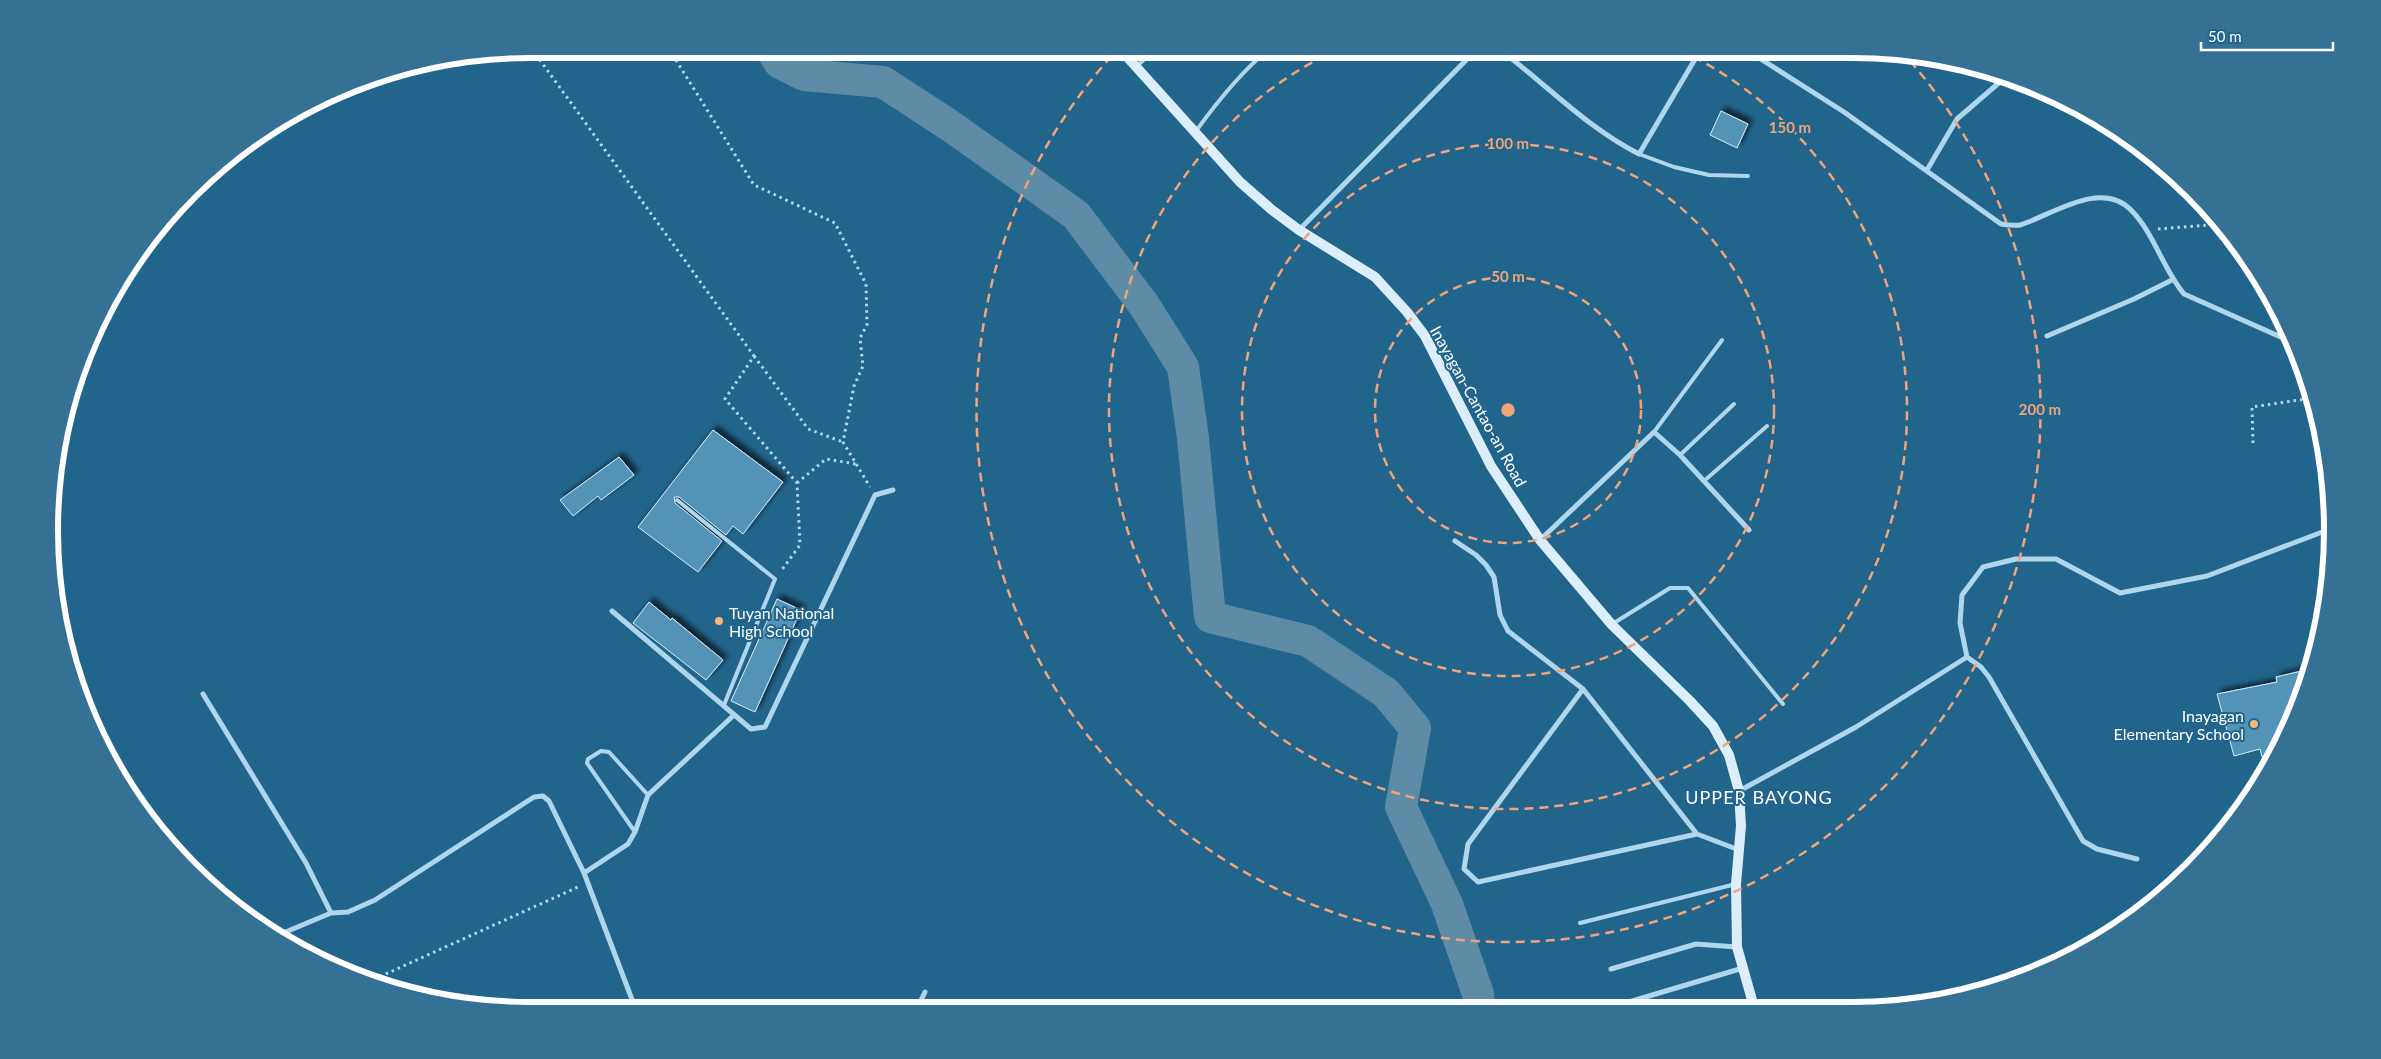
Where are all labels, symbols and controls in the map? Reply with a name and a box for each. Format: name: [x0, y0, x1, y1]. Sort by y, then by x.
scale bar: [2201, 20, 2334, 52]
text: 50 m: [2208, 27, 2242, 45]
text: 150 m: [1769, 118, 1811, 136]
text: 100 m: [1487, 134, 1529, 152]
text: 50 m: [1491, 267, 1525, 285]
street label: Inayagan-Cantao-an Road: [1427, 322, 1531, 490]
text: 200 m: [2019, 400, 2061, 418]
centre of rings: [1499, 401, 1517, 419]
place label: Tuyan National High School: [729, 603, 834, 640]
marker: Tuyan National High School: [713, 615, 725, 627]
place label: Inayagan Elementary School: [2114, 706, 2244, 743]
marker: Inayagan Elementary School: [2248, 718, 2260, 730]
district label: UPPER BAYONG: [1685, 786, 1833, 808]

